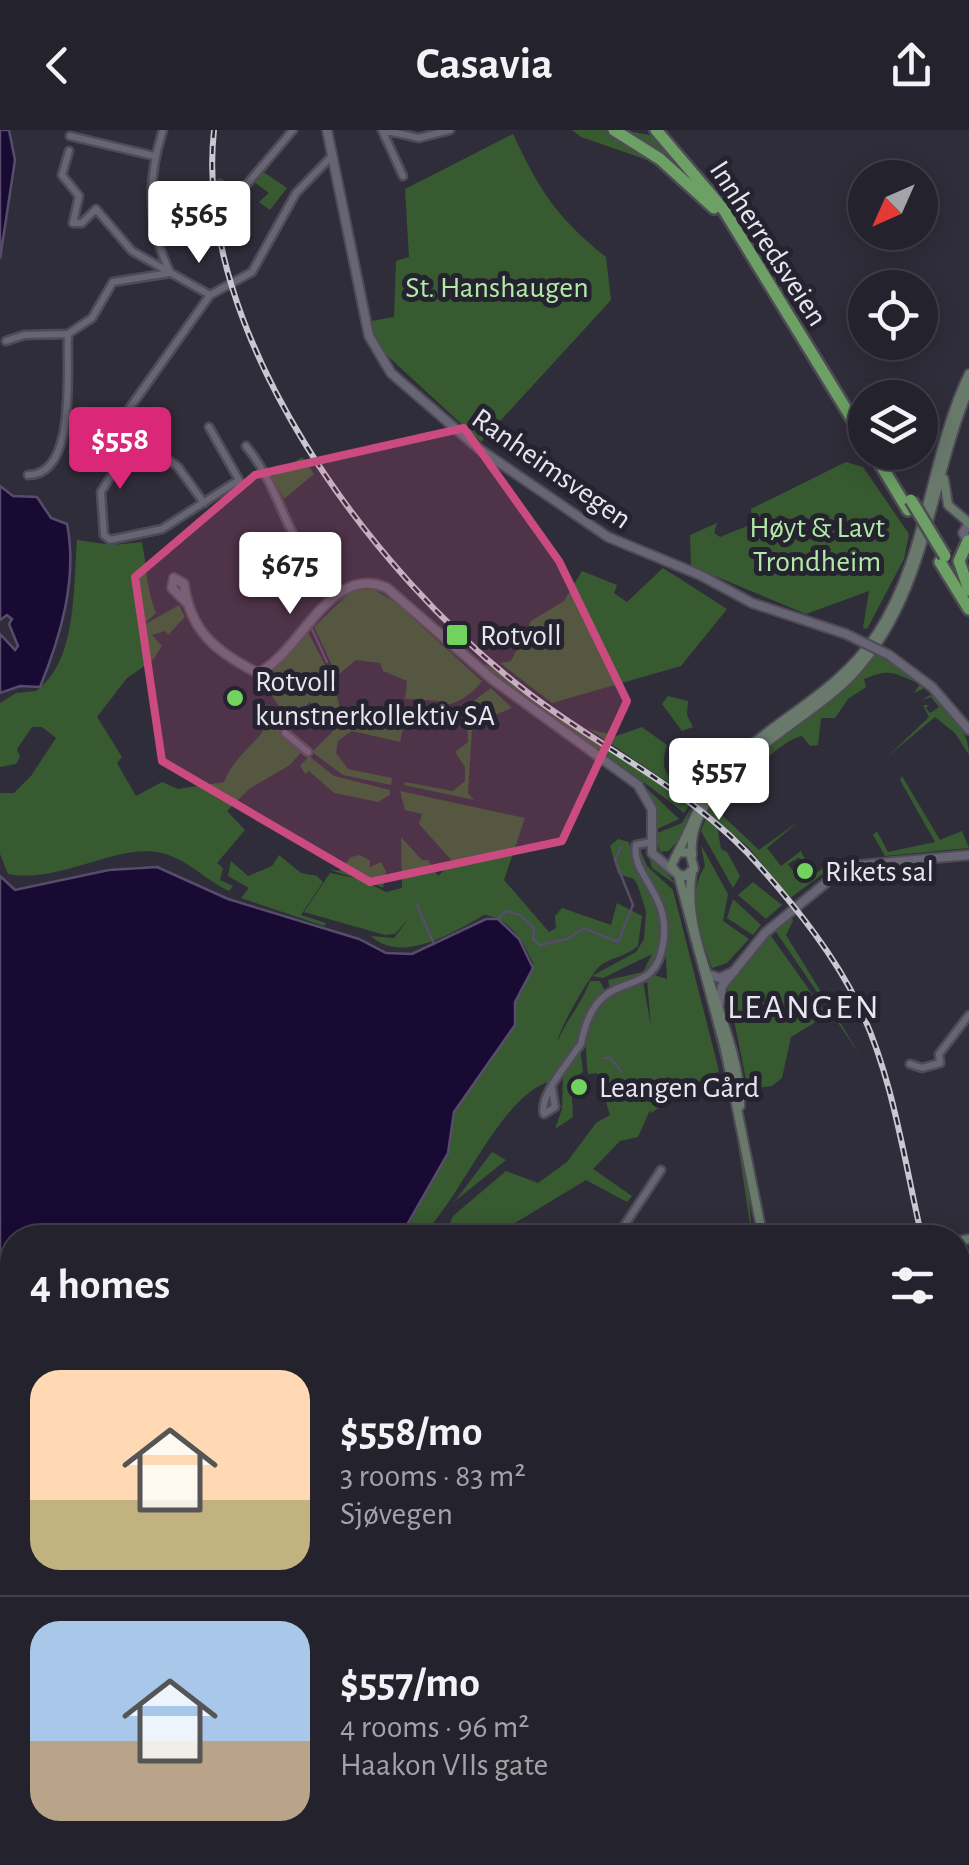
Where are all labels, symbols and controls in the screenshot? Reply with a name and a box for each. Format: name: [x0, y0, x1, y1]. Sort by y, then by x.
icon: back: [30, 38, 85, 93]
icon: share: [884, 38, 939, 93]
text: Casavia: [416, 42, 553, 87]
street label: Innherredsveien: [704, 156, 833, 332]
north arrow: [848, 160, 938, 250]
map controls: [848, 160, 938, 470]
pin: $565: [140, 181, 258, 266]
text: $565: [170, 197, 228, 229]
button: locate: [848, 270, 938, 360]
park label: St. Hanshaugen: [405, 273, 589, 303]
button: layers: [848, 380, 938, 470]
street label: Ranheimsvegen: [466, 403, 636, 535]
pin: $558: [61, 407, 179, 492]
text: $558: [91, 423, 149, 455]
park label: Høyt & Lavt Trondheim: [749, 513, 885, 577]
pin: $675: [231, 532, 349, 617]
text: $675: [261, 548, 319, 580]
place label: Rotvoll: [480, 621, 562, 651]
marker: Rotvoll: [444, 622, 470, 648]
place label: Rotvoll kunstnerkollektiv SA: [255, 667, 495, 731]
marker: Rotvoll kunstnerkollektiv SA: [224, 687, 246, 709]
pin: $557: [660, 738, 778, 823]
text: $557: [691, 754, 747, 786]
place label: Rikets sal: [825, 857, 934, 887]
marker: Rikets sal: [794, 860, 816, 882]
district label: LEANGEN: [727, 990, 881, 1025]
place label: Leangen Gård: [599, 1073, 759, 1103]
marker: Leangen Gård: [568, 1076, 590, 1098]
icon: filters: [885, 1258, 940, 1313]
text: 4 homes: [30, 1264, 170, 1306]
icon: home: [110, 1410, 230, 1530]
text: $558/mo: [340, 1411, 482, 1453]
text: 3 rooms · 83 m²: [340, 1460, 526, 1492]
text: Sjøvegen: [340, 1498, 453, 1530]
icon: home: [110, 1661, 230, 1781]
text: $557/mo: [340, 1662, 480, 1704]
text: 4 rooms · 96 m²: [340, 1711, 530, 1743]
text: Haakon VIIs gate: [340, 1749, 548, 1781]

